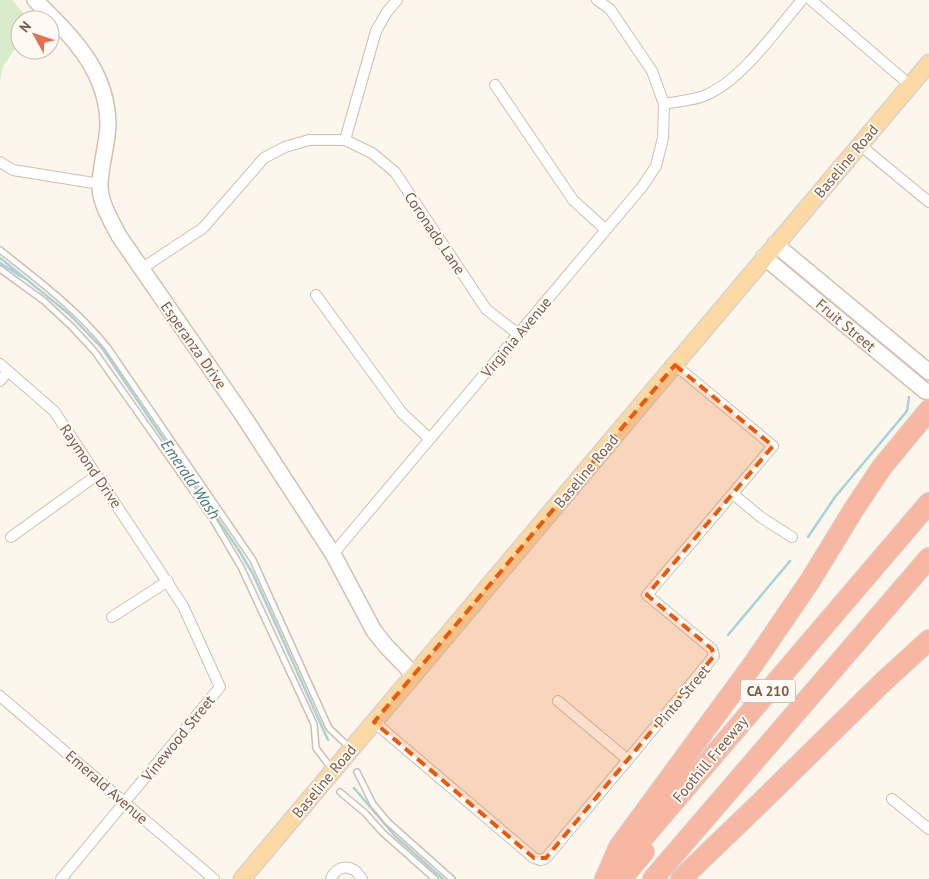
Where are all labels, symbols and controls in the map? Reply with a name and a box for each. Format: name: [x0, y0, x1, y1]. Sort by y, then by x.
north arrow: [10, 10, 60, 60]
text: N: [15, 17, 35, 36]
street label: Baseline Road: [810, 120, 882, 202]
street label: Coronado Lane: [400, 188, 470, 278]
street label: Virginia Avenue: [476, 293, 555, 382]
street label: Fruit Street: [812, 294, 880, 356]
street label: Esperanza Drive: [157, 298, 231, 392]
street label: Raymond Drive: [56, 420, 126, 512]
street label: Baseline Road: [550, 430, 622, 512]
water label: Emerald Wash: [157, 435, 225, 523]
street label: Pinto Street: [650, 661, 714, 731]
road number: CA 210: [740, 679, 796, 702]
street label: Vinewood Street: [137, 691, 219, 786]
street label: Foothill Freeway: [668, 712, 752, 806]
street label: Baseline Road: [288, 740, 360, 822]
street label: Emerald Avenue: [62, 746, 152, 828]

